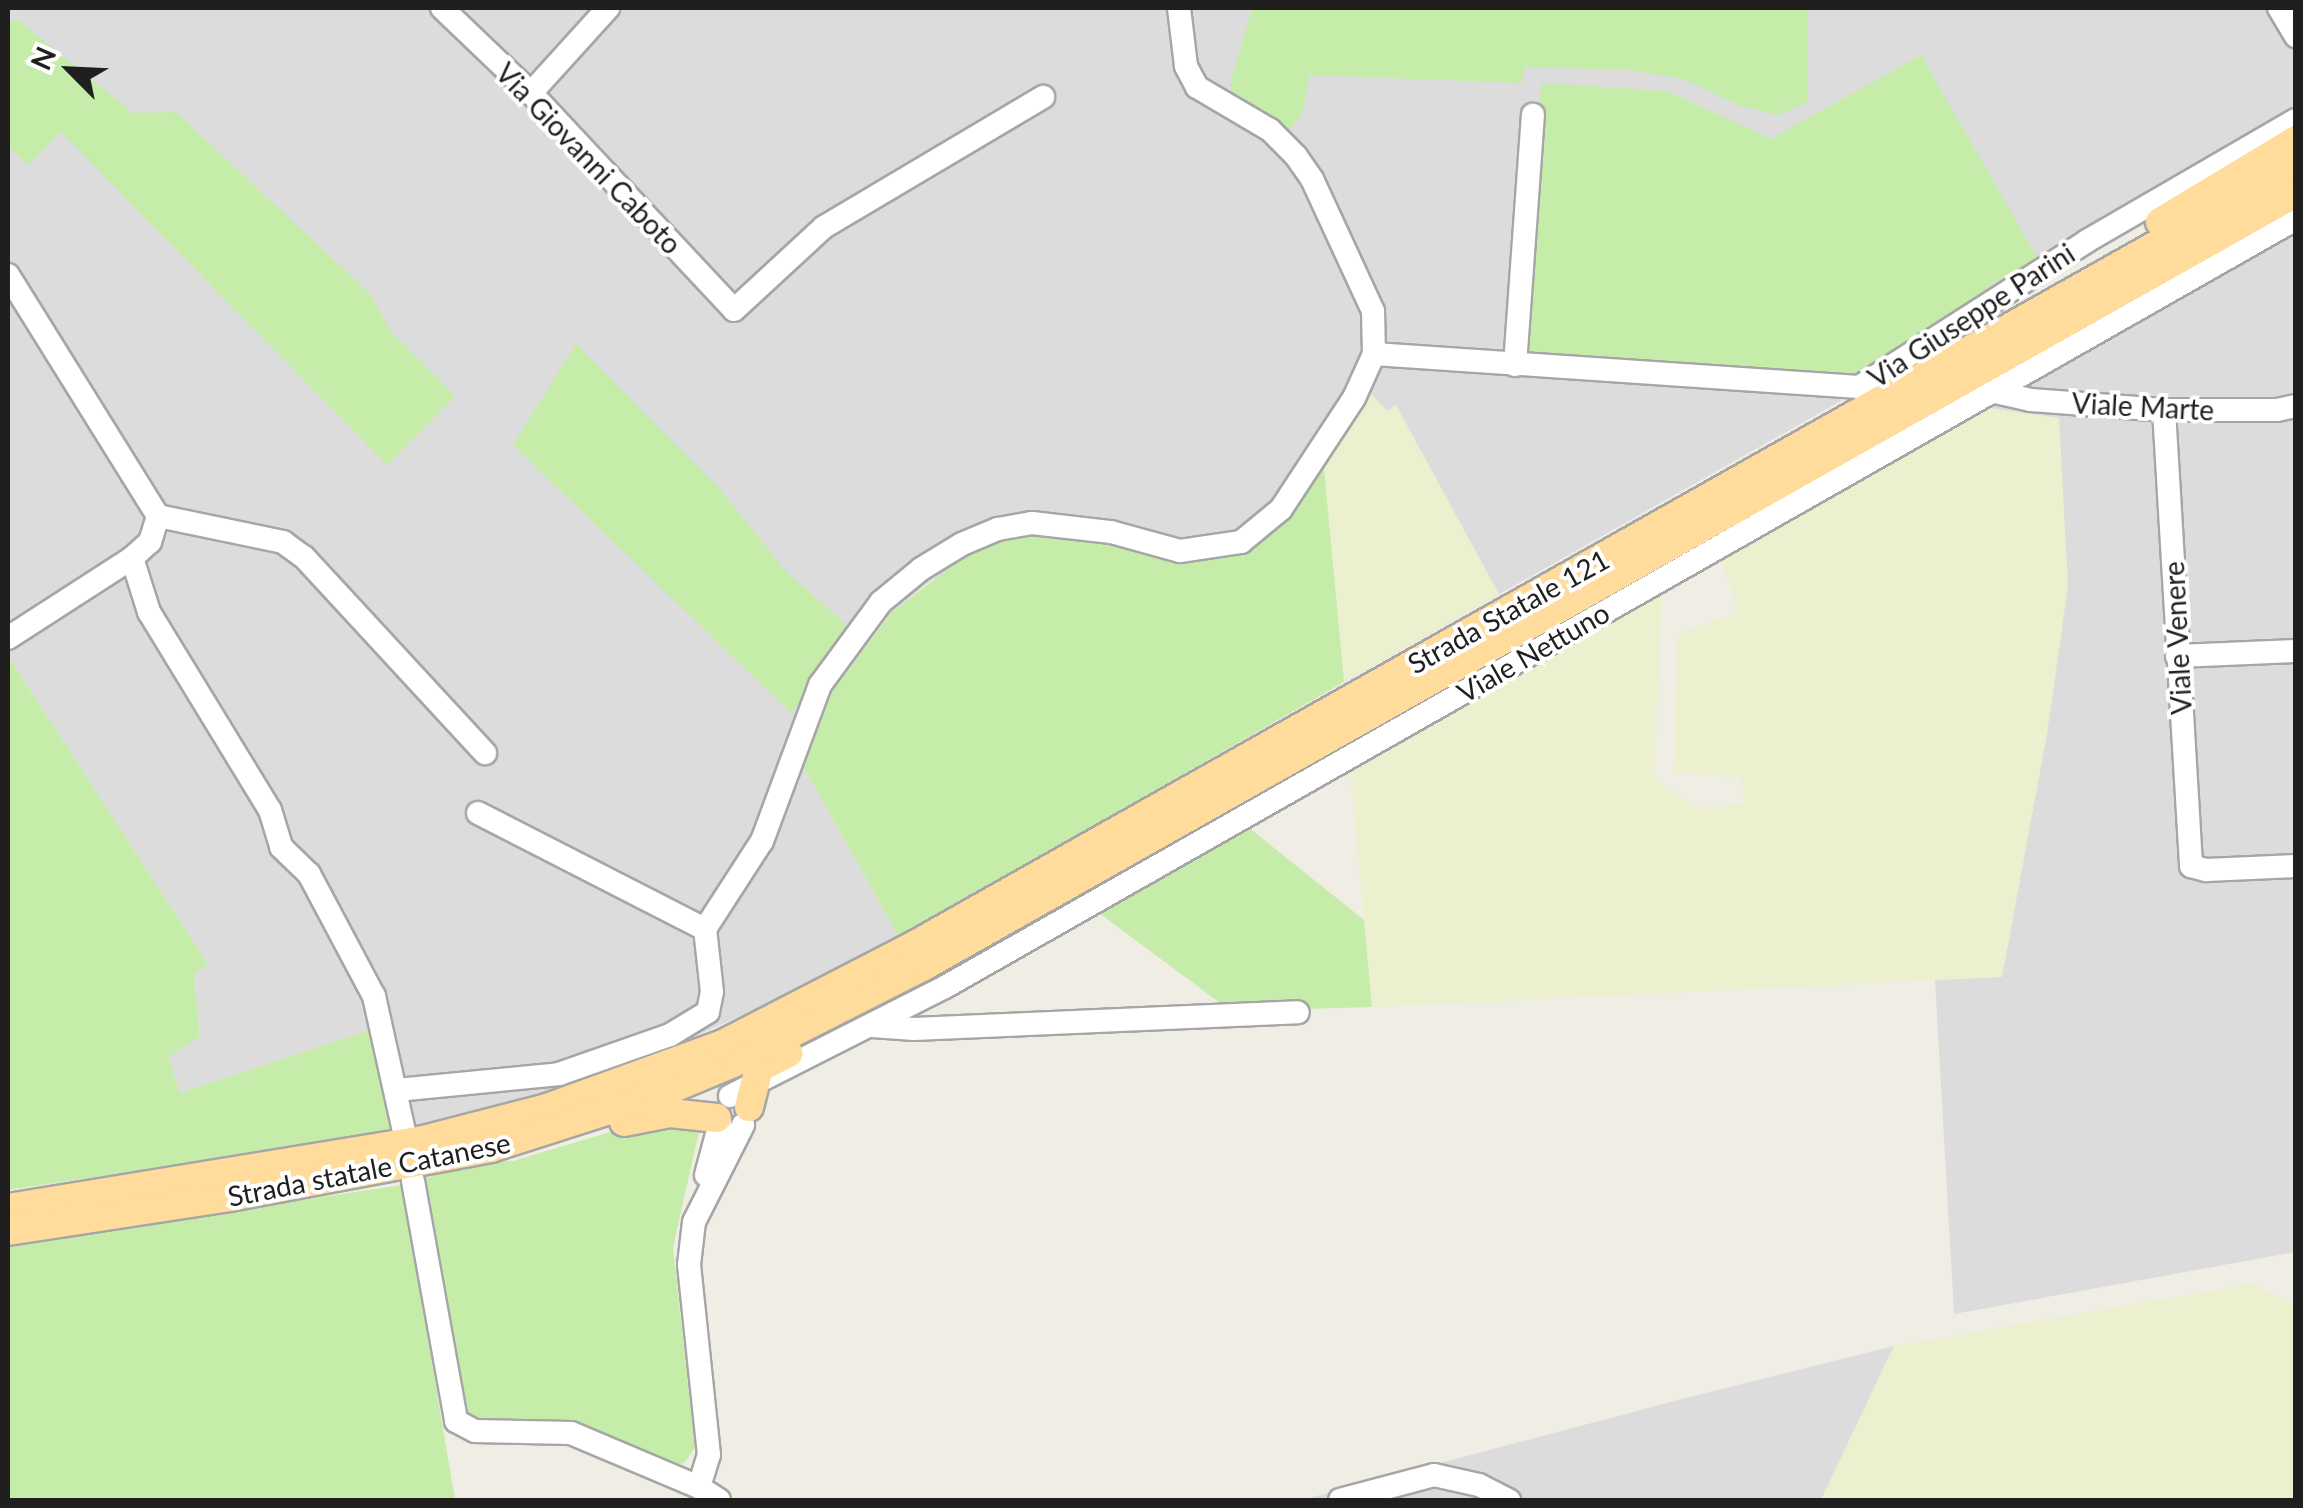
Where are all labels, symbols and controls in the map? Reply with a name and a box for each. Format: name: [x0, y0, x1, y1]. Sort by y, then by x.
north arrow: [20, 20, 120, 120]
text: N: [23, 41, 63, 75]
street label: Via Giovanni Caboto: [489, 56, 689, 260]
street label: Via Giuseppe Parini: [1862, 236, 2080, 394]
street label: Viale Marte: [2071, 385, 2215, 427]
street label: Strada Statale 121: [1402, 542, 1614, 680]
street label: Viale Venere: [2156, 560, 2198, 716]
street label: Viale Nettuno: [1451, 595, 1615, 709]
street label: Strada statale Catanese: [225, 1125, 513, 1213]

